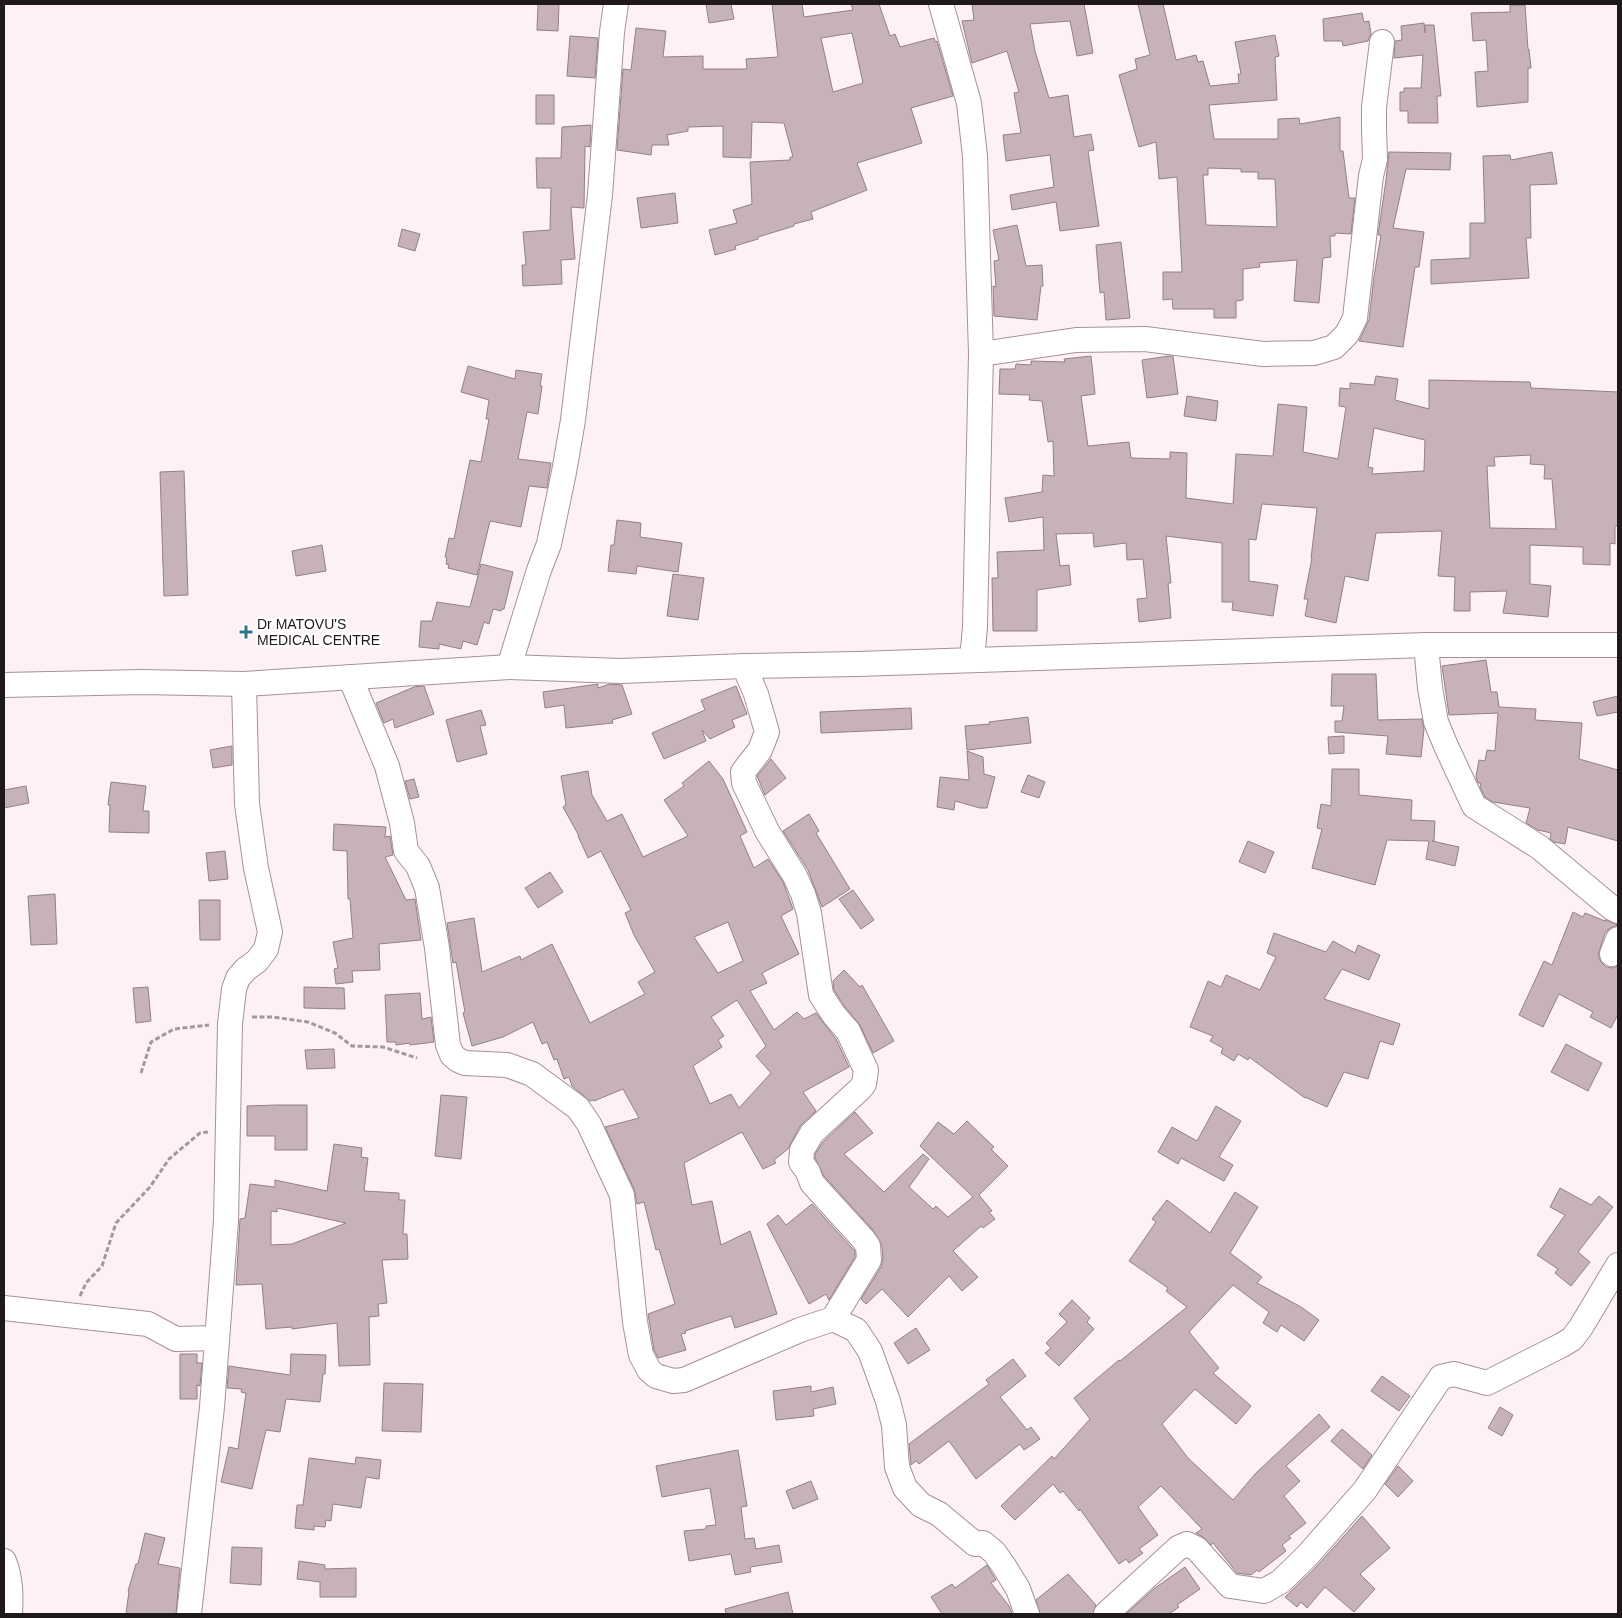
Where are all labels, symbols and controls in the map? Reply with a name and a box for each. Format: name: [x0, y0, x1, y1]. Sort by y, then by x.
place label: Dr MATOVU'S MEDICAL CENTRE: [257, 616, 380, 648]
marker: Dr MATOVU'S MEDICAL CENTRE: [239, 625, 253, 639]

